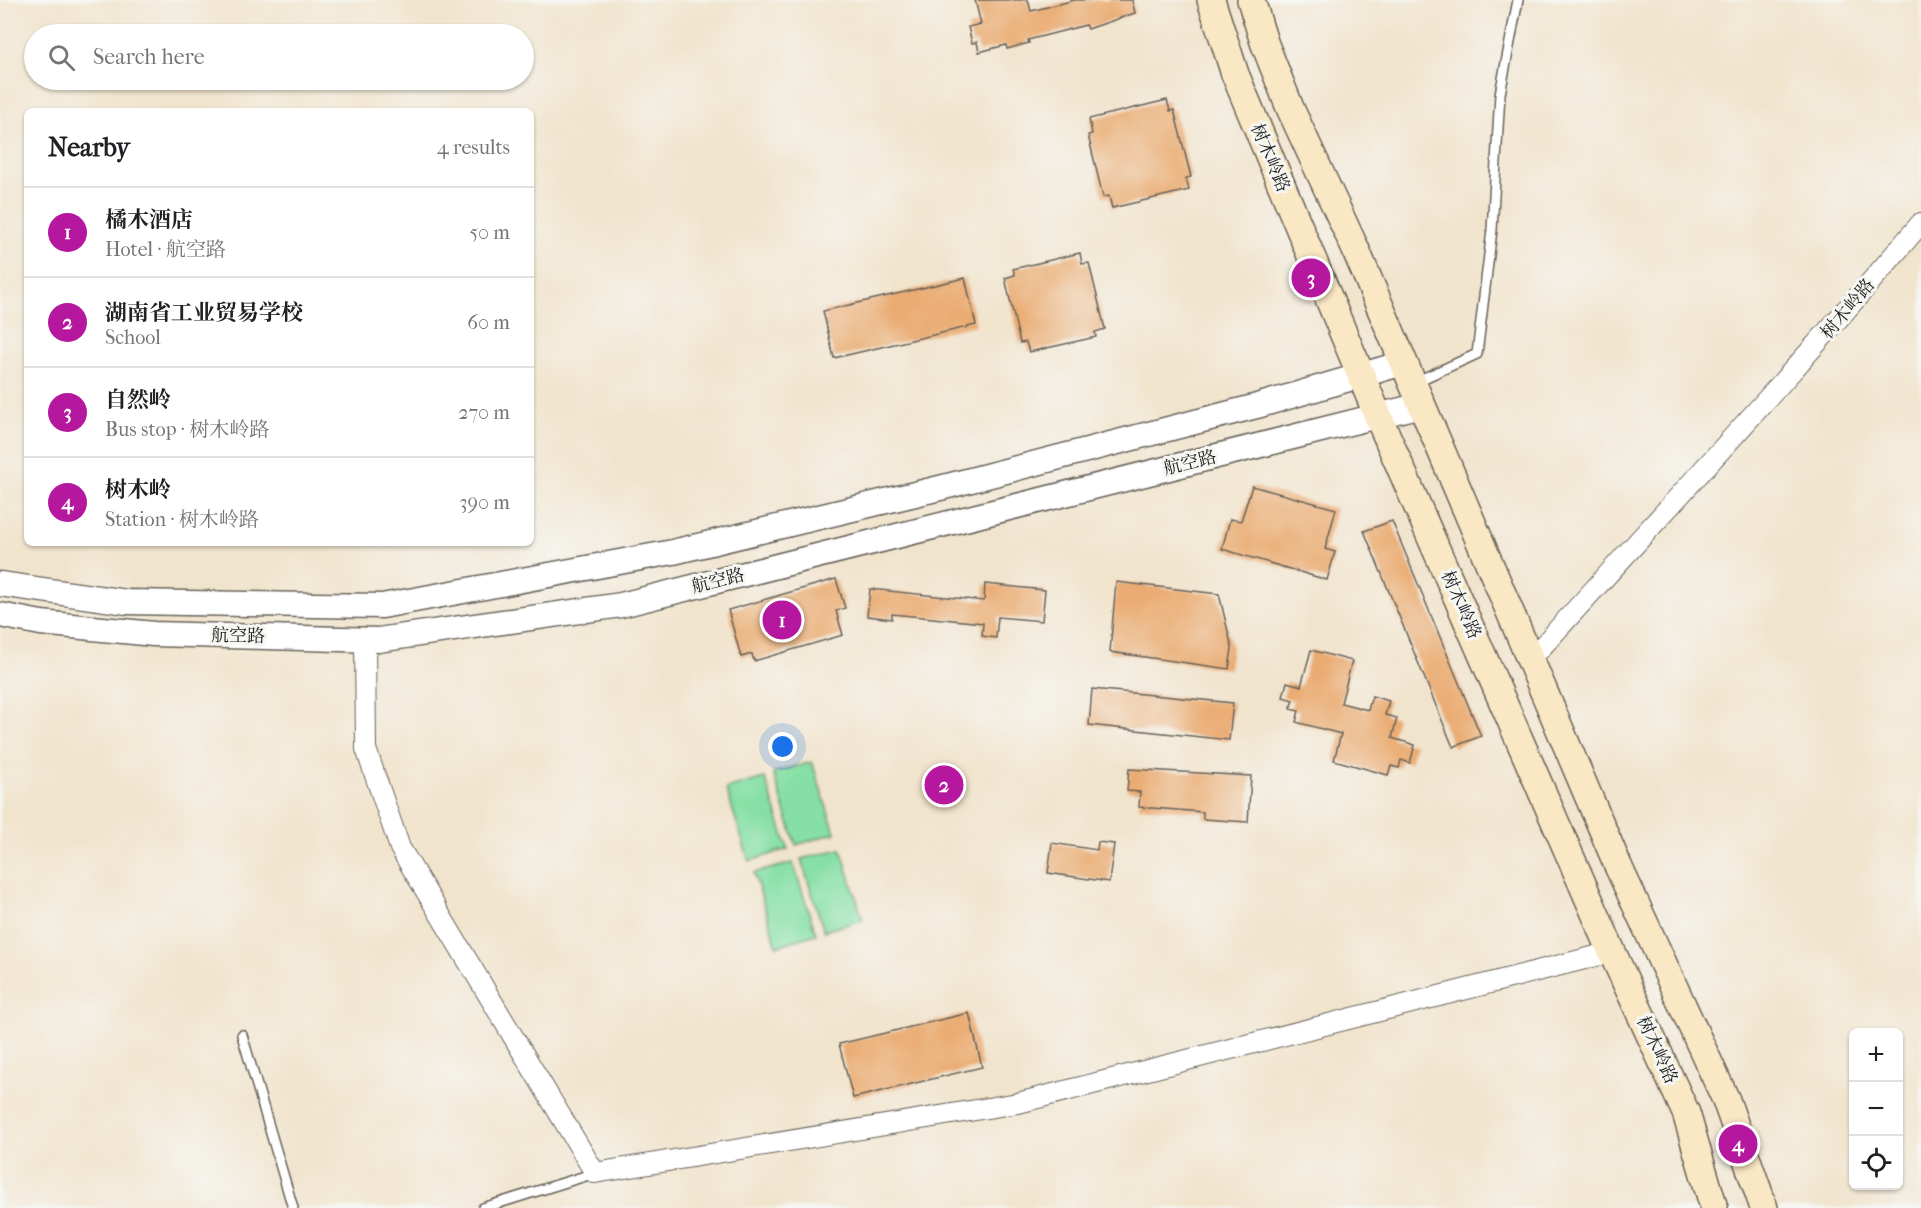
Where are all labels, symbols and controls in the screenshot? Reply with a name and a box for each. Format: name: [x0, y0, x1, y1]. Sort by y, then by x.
search box: [24, 24, 534, 90]
icon: search: [45, 41, 78, 74]
text: Search here: [93, 44, 205, 70]
street label: 树木岭路: [1246, 121, 1294, 195]
text: Nearby: [48, 132, 130, 163]
text: 4 results: [437, 136, 510, 159]
text: 橘木酒店: [105, 207, 193, 233]
text: 1: [64, 221, 71, 244]
text: 50 m: [469, 221, 510, 244]
text: Hotel · 航空路: [105, 238, 226, 261]
pin: 3: [1292, 256, 1330, 300]
street label: 树木岭路: [1817, 275, 1879, 343]
text: 湖南省工业贸易学校: [105, 300, 303, 326]
text: 2: [62, 311, 73, 334]
text: 60 m: [467, 311, 510, 334]
text: School: [105, 326, 161, 349]
text: 自然岭: [105, 387, 171, 413]
text: 3: [63, 401, 72, 424]
text: 270 m: [458, 401, 510, 424]
text: Bus stop · 树木岭路: [105, 418, 269, 441]
street label: 航空路: [1161, 446, 1219, 480]
text: 树木岭: [105, 477, 171, 503]
text: 4: [62, 491, 73, 514]
text: 390 m: [459, 491, 510, 514]
text: Station · 树木岭路: [105, 508, 259, 531]
street label: 航空路: [689, 564, 747, 598]
street label: 树木岭路: [1437, 568, 1485, 642]
pin: 1: [762, 598, 802, 642]
street label: 航空路: [211, 625, 265, 647]
your location: [768, 732, 797, 761]
pin: 2: [924, 762, 964, 808]
street label: 树木岭路: [1632, 1013, 1682, 1087]
map controls: [1849, 1028, 1903, 1190]
button: +: [1849, 1028, 1903, 1082]
button: −: [1849, 1082, 1903, 1136]
pin: 4: [1718, 1122, 1758, 1166]
button: locate: [1849, 1136, 1903, 1190]

